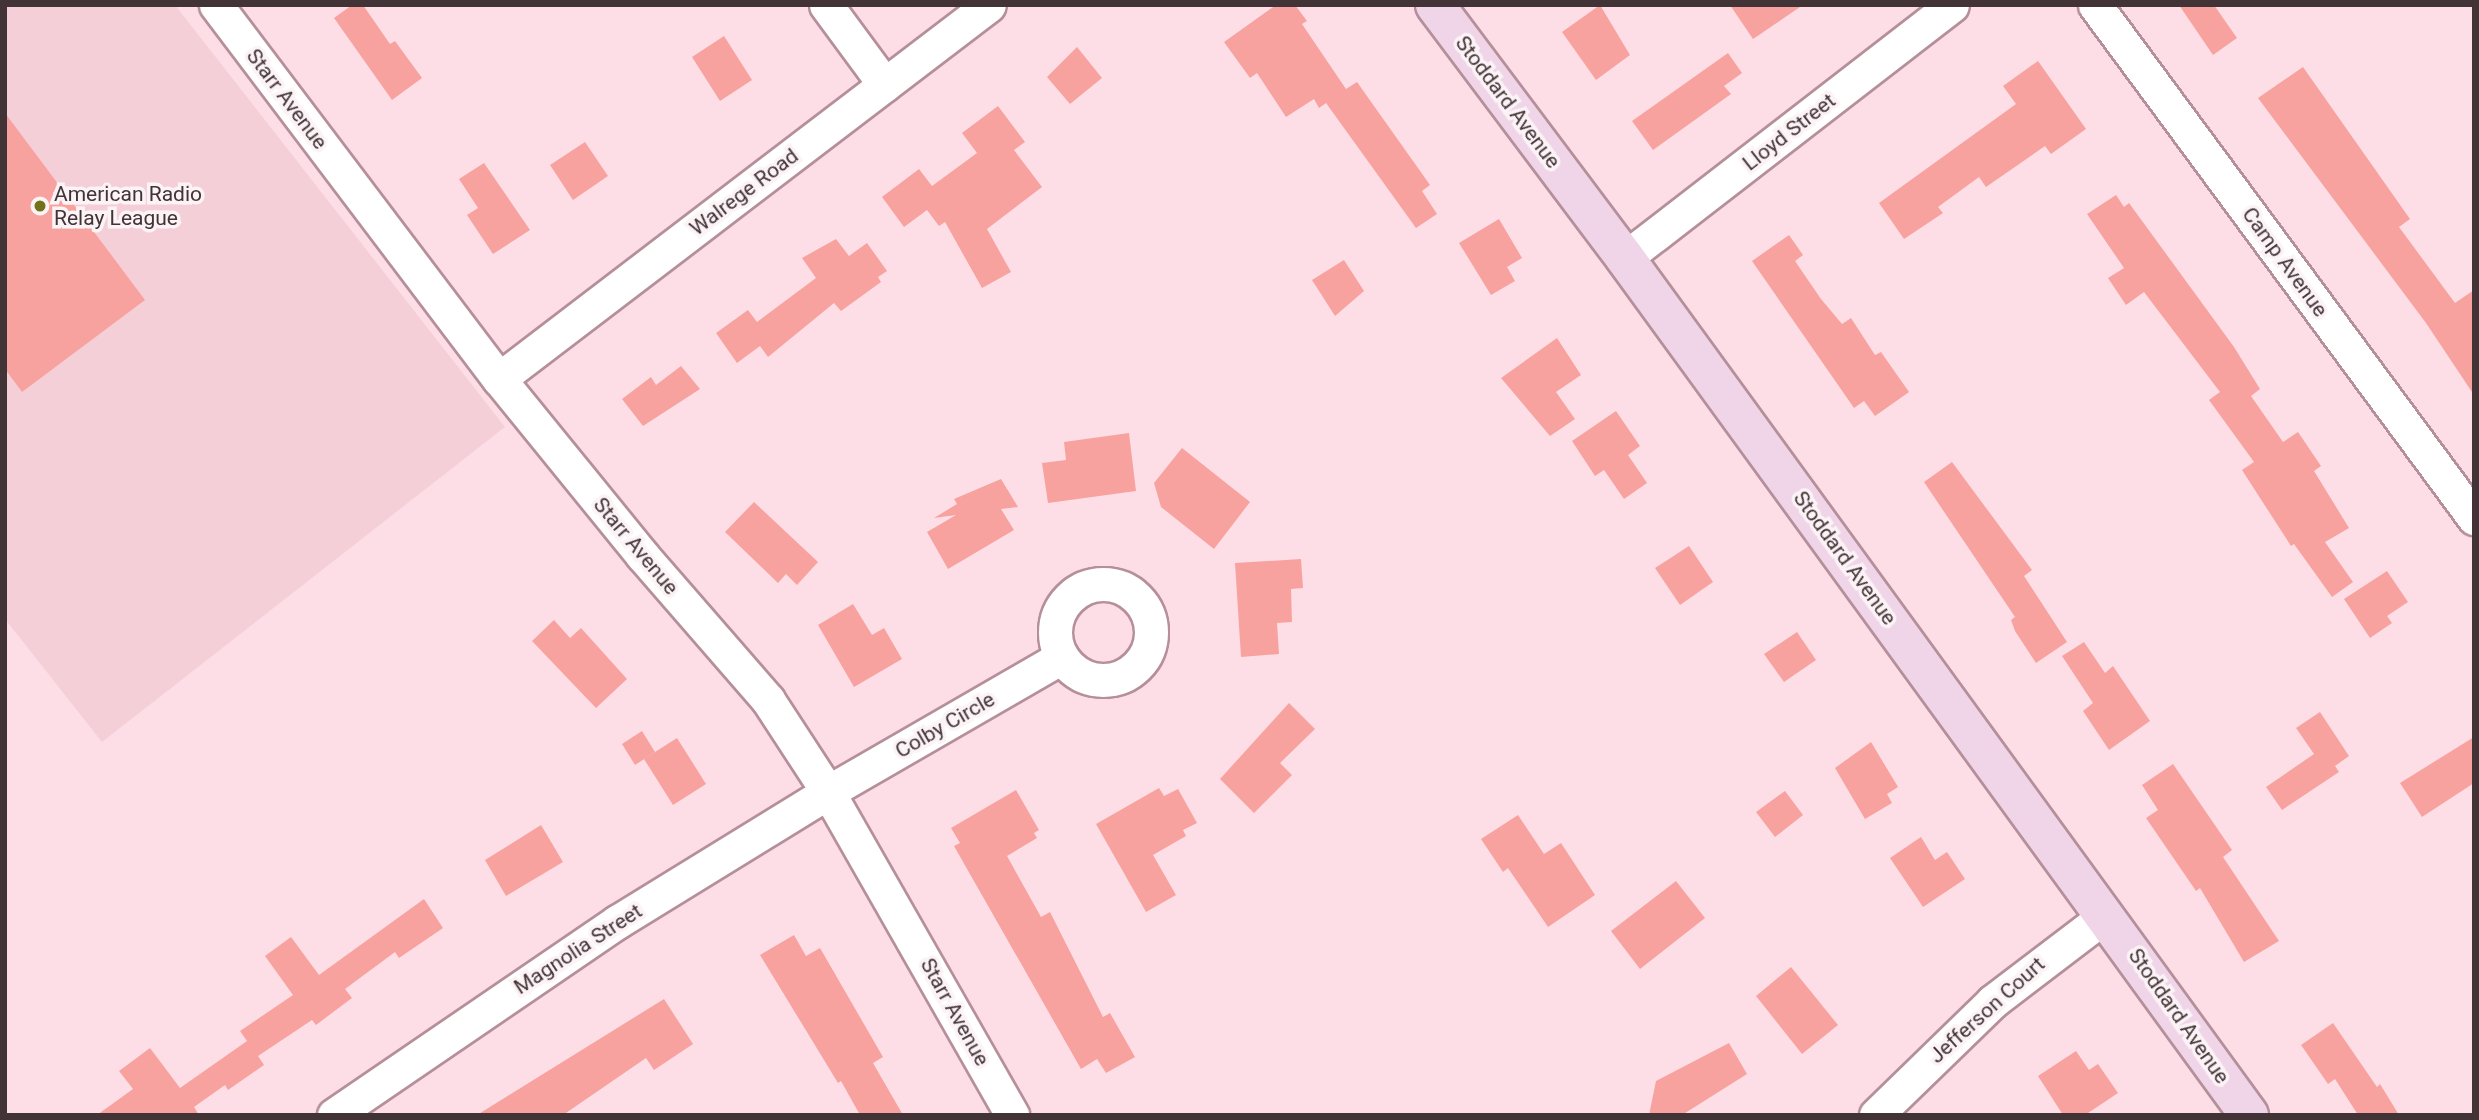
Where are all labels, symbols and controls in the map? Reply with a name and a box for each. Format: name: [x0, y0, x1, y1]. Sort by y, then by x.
street label: Stoddard Avenue: [1450, 31, 1566, 173]
street label: Starr Avenue: [241, 44, 333, 154]
street label: Lloyd Street: [1738, 88, 1840, 176]
street label: Walrege Road: [685, 143, 803, 241]
place label: American Radio Relay League: [54, 181, 202, 231]
marker: American Radio Relay League: [32, 198, 48, 214]
street label: Camp Avenue: [2237, 202, 2333, 322]
street label: Stoddard Avenue: [1788, 486, 1902, 630]
street label: Starr Avenue: [588, 492, 684, 600]
street label: Colby Circle: [891, 686, 999, 764]
street label: Magnolia Street: [509, 898, 647, 1000]
street label: Stoddard Avenue: [2123, 944, 2235, 1088]
street label: Jefferson Court: [1924, 952, 2050, 1068]
street label: Starr Avenue: [915, 954, 995, 1070]

